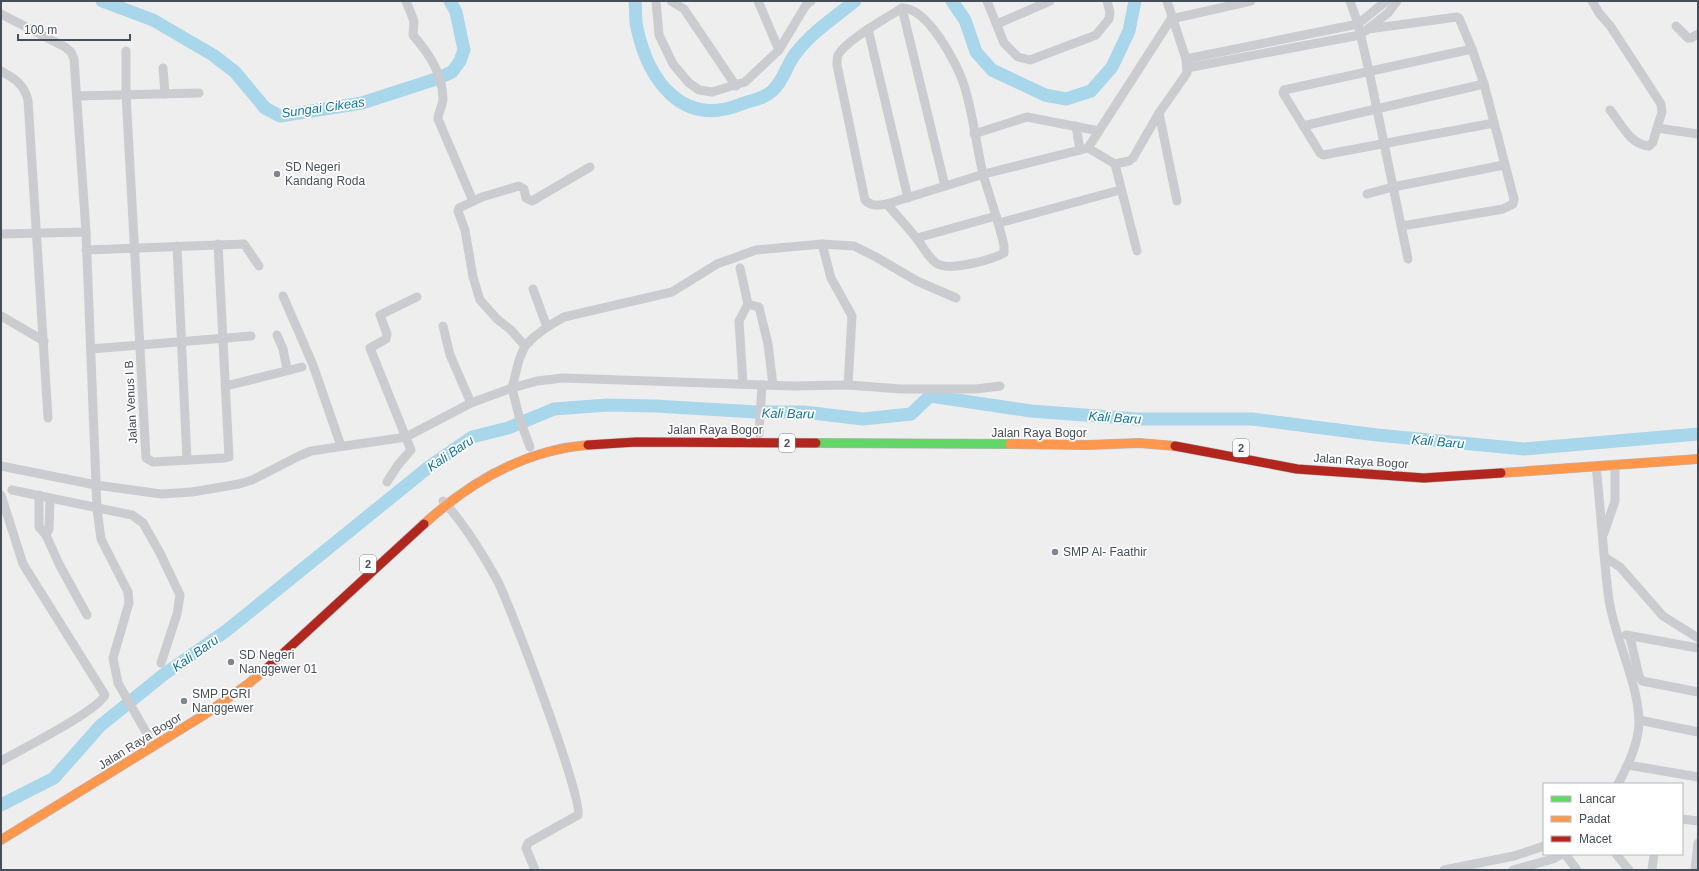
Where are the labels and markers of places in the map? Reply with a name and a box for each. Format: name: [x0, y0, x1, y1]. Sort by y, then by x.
place label: SD Negeri Kandang Roda: [285, 160, 365, 188]
marker: SD Negeri Kandang Roda: [272, 169, 282, 179]
place label: SMP Al- Faathir: [1063, 545, 1147, 559]
marker: SMP Al- Faathir: [1050, 547, 1060, 557]
place label: SD Negeri Nanggewer 01: [239, 648, 317, 676]
marker: SD Negeri Nanggewer 01: [226, 657, 236, 667]
place label: SMP PGRI Nanggewer: [192, 687, 253, 715]
marker: SMP PGRI Nanggewer: [179, 696, 189, 706]

